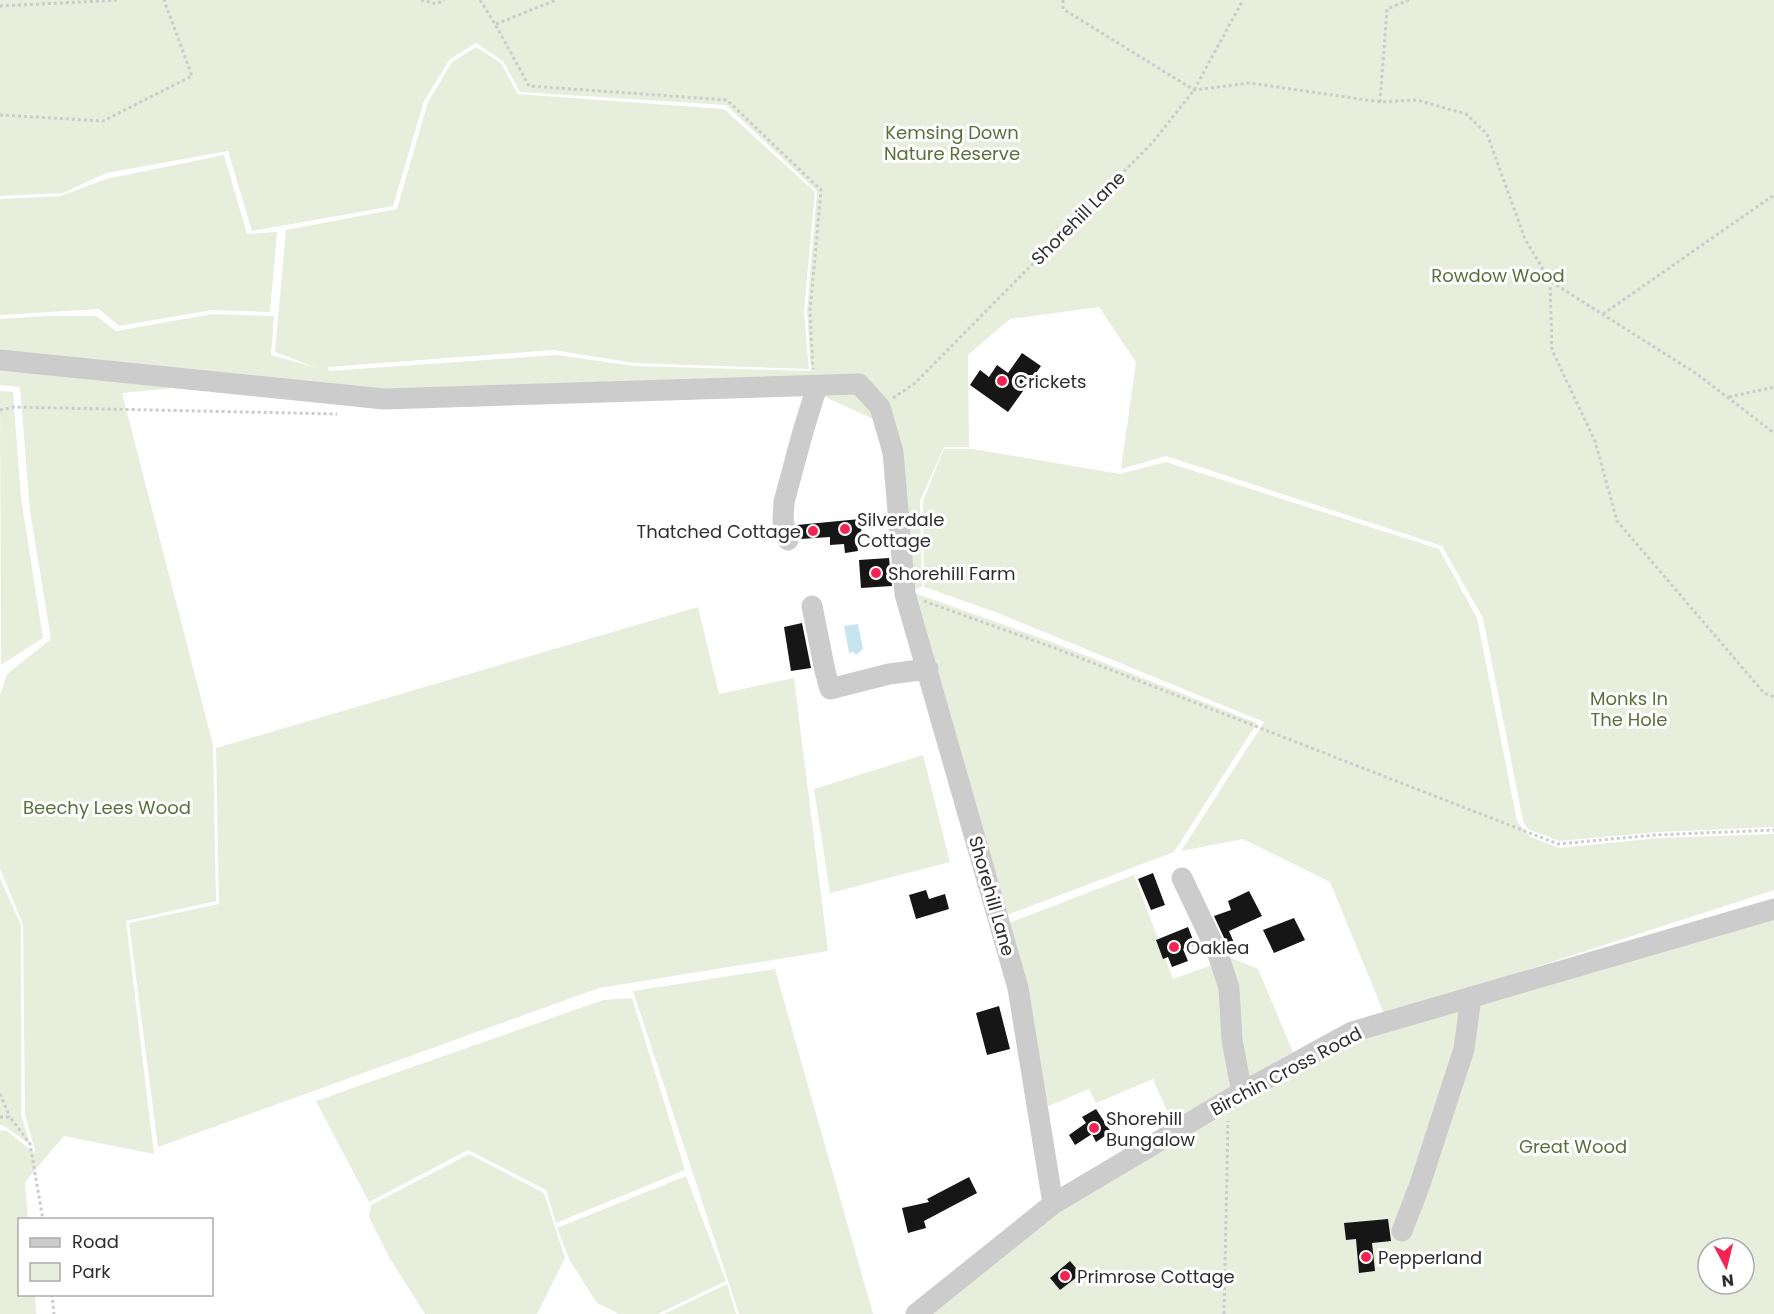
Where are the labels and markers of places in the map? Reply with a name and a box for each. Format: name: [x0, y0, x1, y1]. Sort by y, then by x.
place label: Crickets: [1014, 369, 1086, 394]
marker: Crickets: [995, 374, 1009, 388]
place label: Silverdale Cottage: [857, 507, 944, 553]
place label: Thatched Cottage: [636, 519, 801, 544]
marker: Silverdale Cottage: [838, 522, 852, 536]
marker: Thatched Cottage: [806, 524, 820, 538]
place label: Shorehill Farm: [888, 561, 1016, 586]
marker: Shorehill Farm: [869, 566, 883, 580]
place label: Oaklea: [1186, 935, 1249, 960]
marker: Oaklea: [1167, 940, 1181, 954]
place label: Shorehill Bungalow: [1106, 1106, 1195, 1152]
marker: Shorehill Bungalow: [1087, 1121, 1101, 1135]
place label: Pepperland: [1378, 1245, 1482, 1270]
marker: Pepperland: [1359, 1250, 1373, 1264]
place label: Primrose Cottage: [1077, 1264, 1235, 1289]
marker: Primrose Cottage: [1058, 1269, 1072, 1283]

